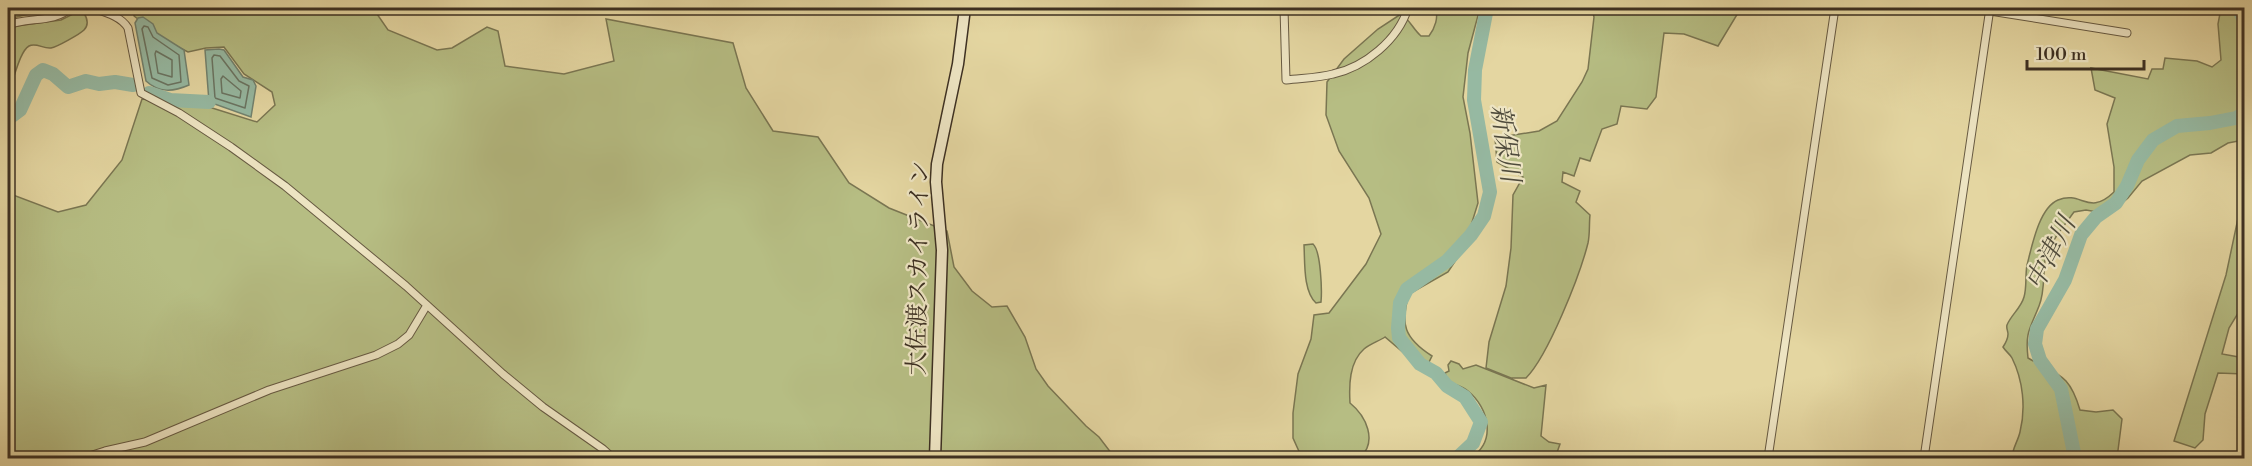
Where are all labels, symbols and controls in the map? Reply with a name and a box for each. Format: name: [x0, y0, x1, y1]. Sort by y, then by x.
scale bar: [2027, 33, 2144, 71]
text: 100 m: [2036, 43, 2087, 66]
water label: 新保川: [1484, 102, 1527, 187]
street label: 大佐渡スカイライン: [902, 160, 936, 376]
water label: 中津川: [2019, 209, 2084, 295]

